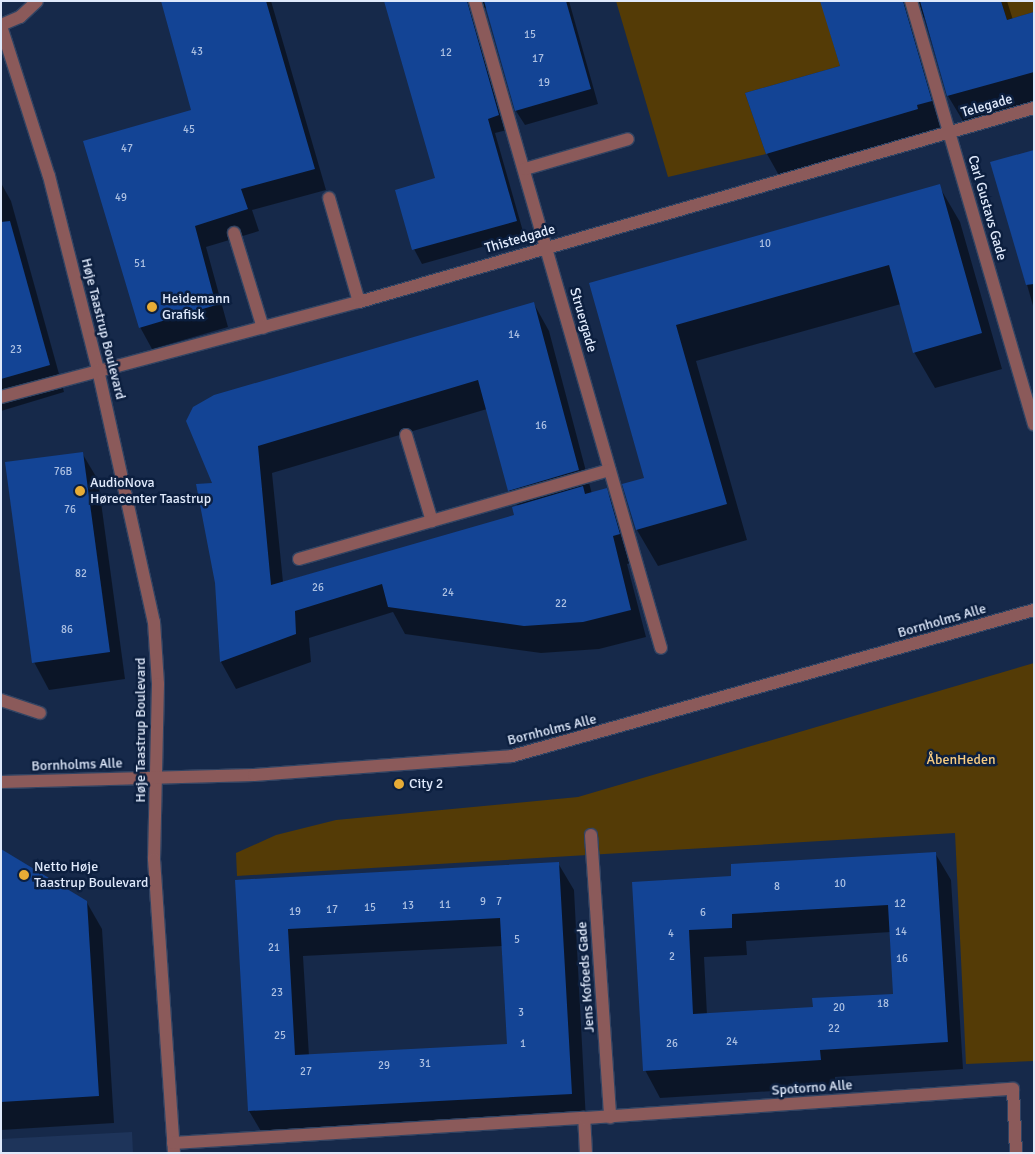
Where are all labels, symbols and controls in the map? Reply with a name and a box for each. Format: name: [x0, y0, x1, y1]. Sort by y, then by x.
house number: 15: [524, 28, 536, 42]
house number: 43: [191, 45, 203, 59]
house number: 12: [440, 46, 452, 60]
house number: 17: [532, 52, 544, 66]
house number: 19: [538, 76, 550, 90]
street label: Telegade: [959, 91, 1015, 121]
house number: 45: [183, 123, 195, 137]
house number: 47: [121, 142, 133, 156]
street label: Carl Gustavs Gade: [964, 154, 1010, 262]
house number: 49: [115, 191, 127, 205]
street label: Thistedgade: [483, 221, 557, 257]
house number: 10: [759, 237, 771, 251]
street label: Høje Taastrup Boulevard: [77, 257, 129, 401]
house number: 51: [134, 257, 146, 271]
street label: Struergade: [566, 286, 600, 354]
place label: Heidemann Grafisk: [162, 291, 230, 324]
marker: Heidemann Grafisk: [146, 301, 158, 313]
house number: 14: [508, 328, 520, 342]
house number: 23: [10, 343, 22, 357]
house number: 16: [535, 419, 547, 433]
house number: 76B: [54, 465, 72, 479]
place label: AudioNova Hørecenter Taastrup: [90, 475, 211, 508]
marker: AudioNova Hørecenter Taastrup: [74, 485, 86, 497]
house number: 76: [64, 503, 76, 517]
house number: 82: [75, 567, 87, 581]
house number: 26: [312, 581, 324, 595]
house number: 24: [442, 586, 454, 600]
house number: 22: [555, 597, 567, 611]
street label: Bornholms Alle: [896, 600, 988, 642]
house number: 86: [61, 623, 73, 637]
street label: Høje Taastrup Boulevard: [133, 657, 149, 803]
street label: Bornholms Alle: [506, 711, 598, 749]
park label: ÅbenHeden: [926, 752, 996, 768]
street label: Bornholms Alle: [31, 755, 123, 775]
place label: City 2: [409, 776, 443, 792]
marker: City 2: [393, 778, 405, 790]
place label: Netto Høje Taastrup Boulevard: [34, 859, 148, 892]
marker: Netto Høje Taastrup Boulevard: [18, 869, 30, 881]
house number: 10: [834, 877, 846, 891]
house number: 8: [774, 880, 780, 894]
house number: 9: [480, 895, 486, 909]
house number: 7: [496, 895, 502, 909]
house number: 12: [894, 897, 906, 911]
house number: 11: [439, 898, 451, 912]
house number: 13: [402, 899, 414, 913]
house number: 15: [364, 901, 376, 915]
house number: 17: [326, 903, 338, 917]
house number: 19: [289, 905, 301, 919]
house number: 6: [700, 906, 706, 920]
street label: Jens Kofoeds Gade: [574, 921, 598, 1033]
house number: 14: [895, 925, 907, 939]
house number: 4: [668, 927, 674, 941]
house number: 5: [514, 933, 520, 947]
house number: 21: [268, 941, 280, 955]
house number: 2: [669, 950, 675, 964]
house number: 16: [896, 952, 908, 966]
house number: 23: [271, 986, 283, 1000]
house number: 18: [877, 997, 889, 1011]
house number: 20: [833, 1001, 845, 1015]
house number: 3: [518, 1006, 524, 1020]
house number: 22: [828, 1022, 840, 1036]
house number: 25: [274, 1029, 286, 1043]
house number: 24: [726, 1035, 738, 1049]
house number: 1: [520, 1037, 526, 1051]
house number: 26: [666, 1037, 678, 1051]
house number: 31: [419, 1057, 431, 1071]
house number: 29: [378, 1059, 390, 1073]
house number: 27: [300, 1065, 312, 1079]
street label: Spotorno Alle: [771, 1077, 853, 1099]

